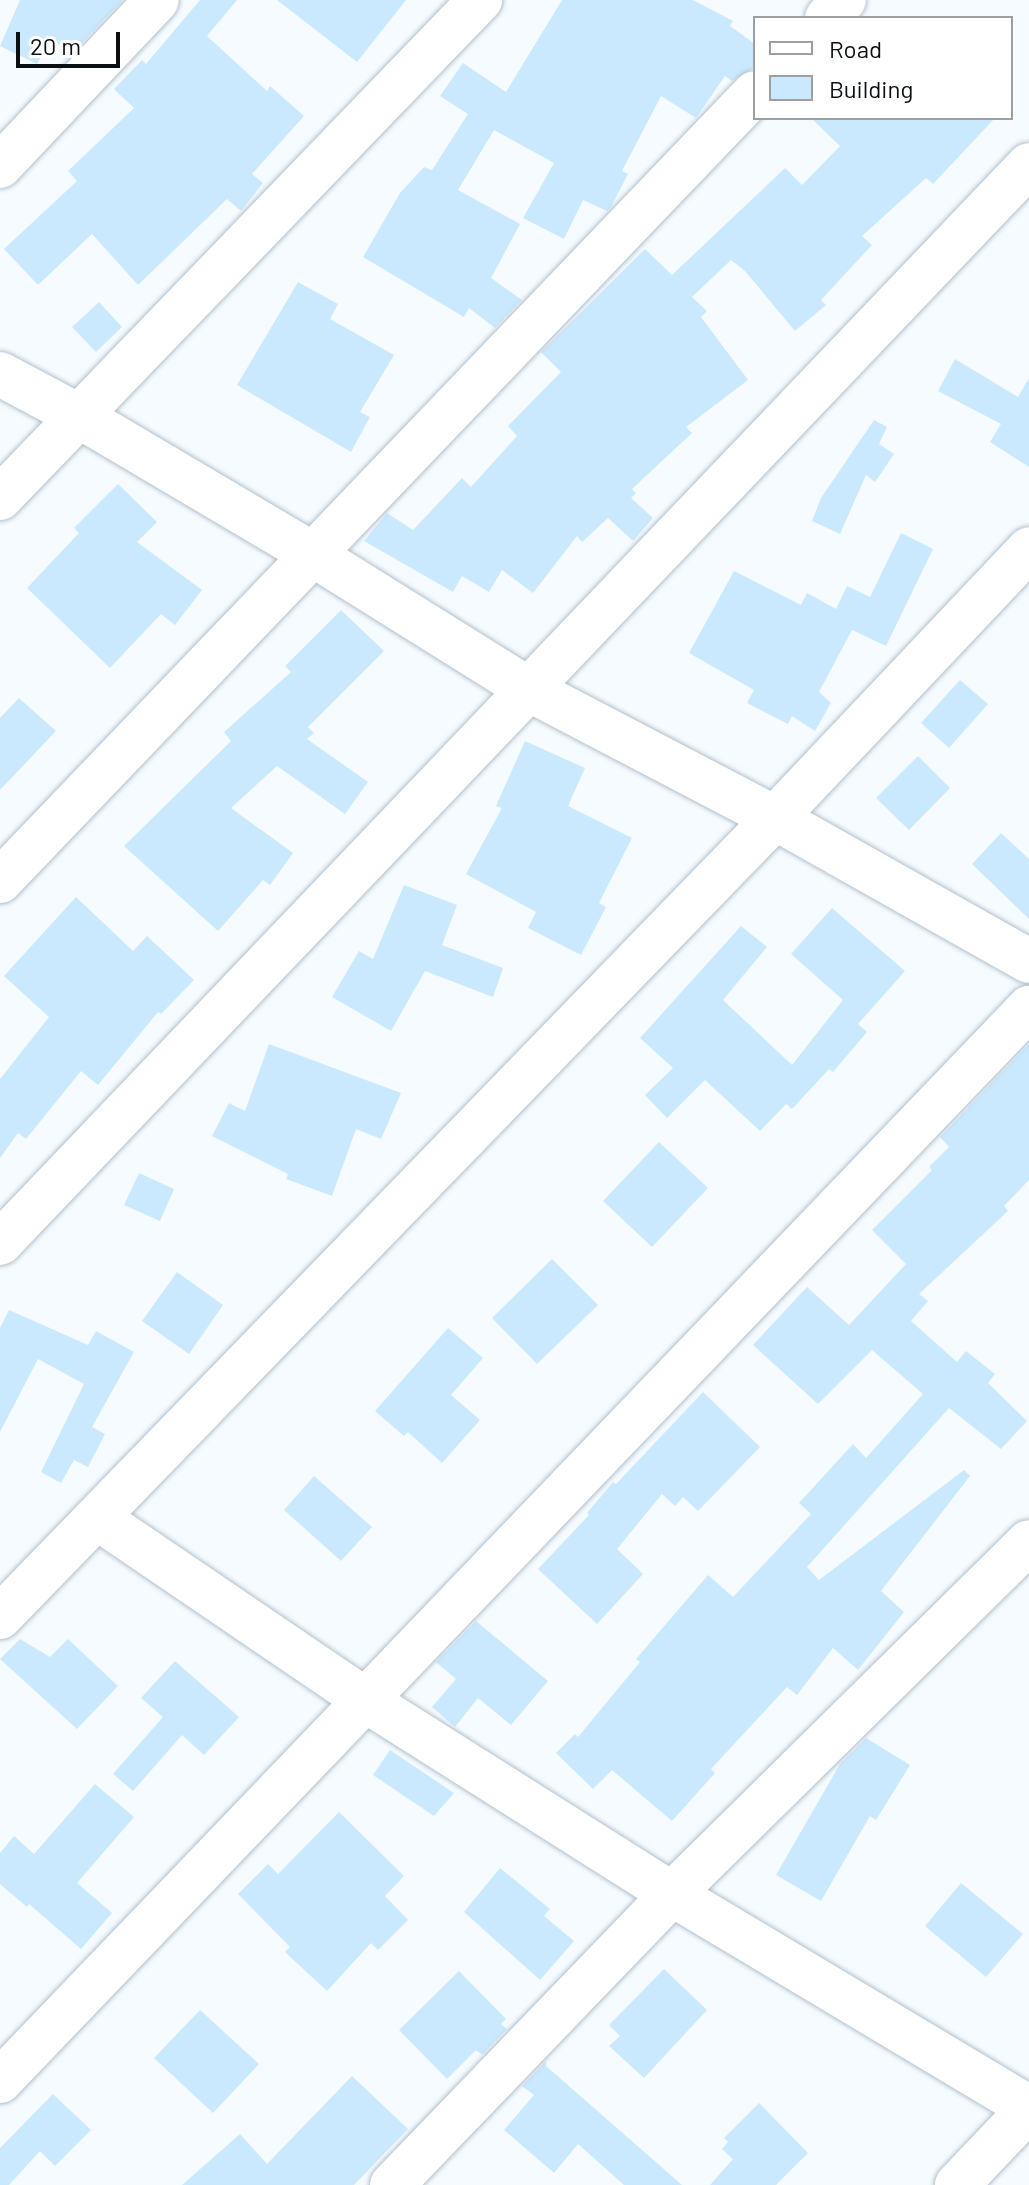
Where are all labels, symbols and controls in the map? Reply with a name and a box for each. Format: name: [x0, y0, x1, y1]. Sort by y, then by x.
scale bar: [20, 16, 124, 66]
legend: [753, 16, 1013, 120]
text: 20 m: [30, 31, 81, 60]
text: Road: [829, 34, 882, 63]
text: Building: [829, 74, 913, 103]

